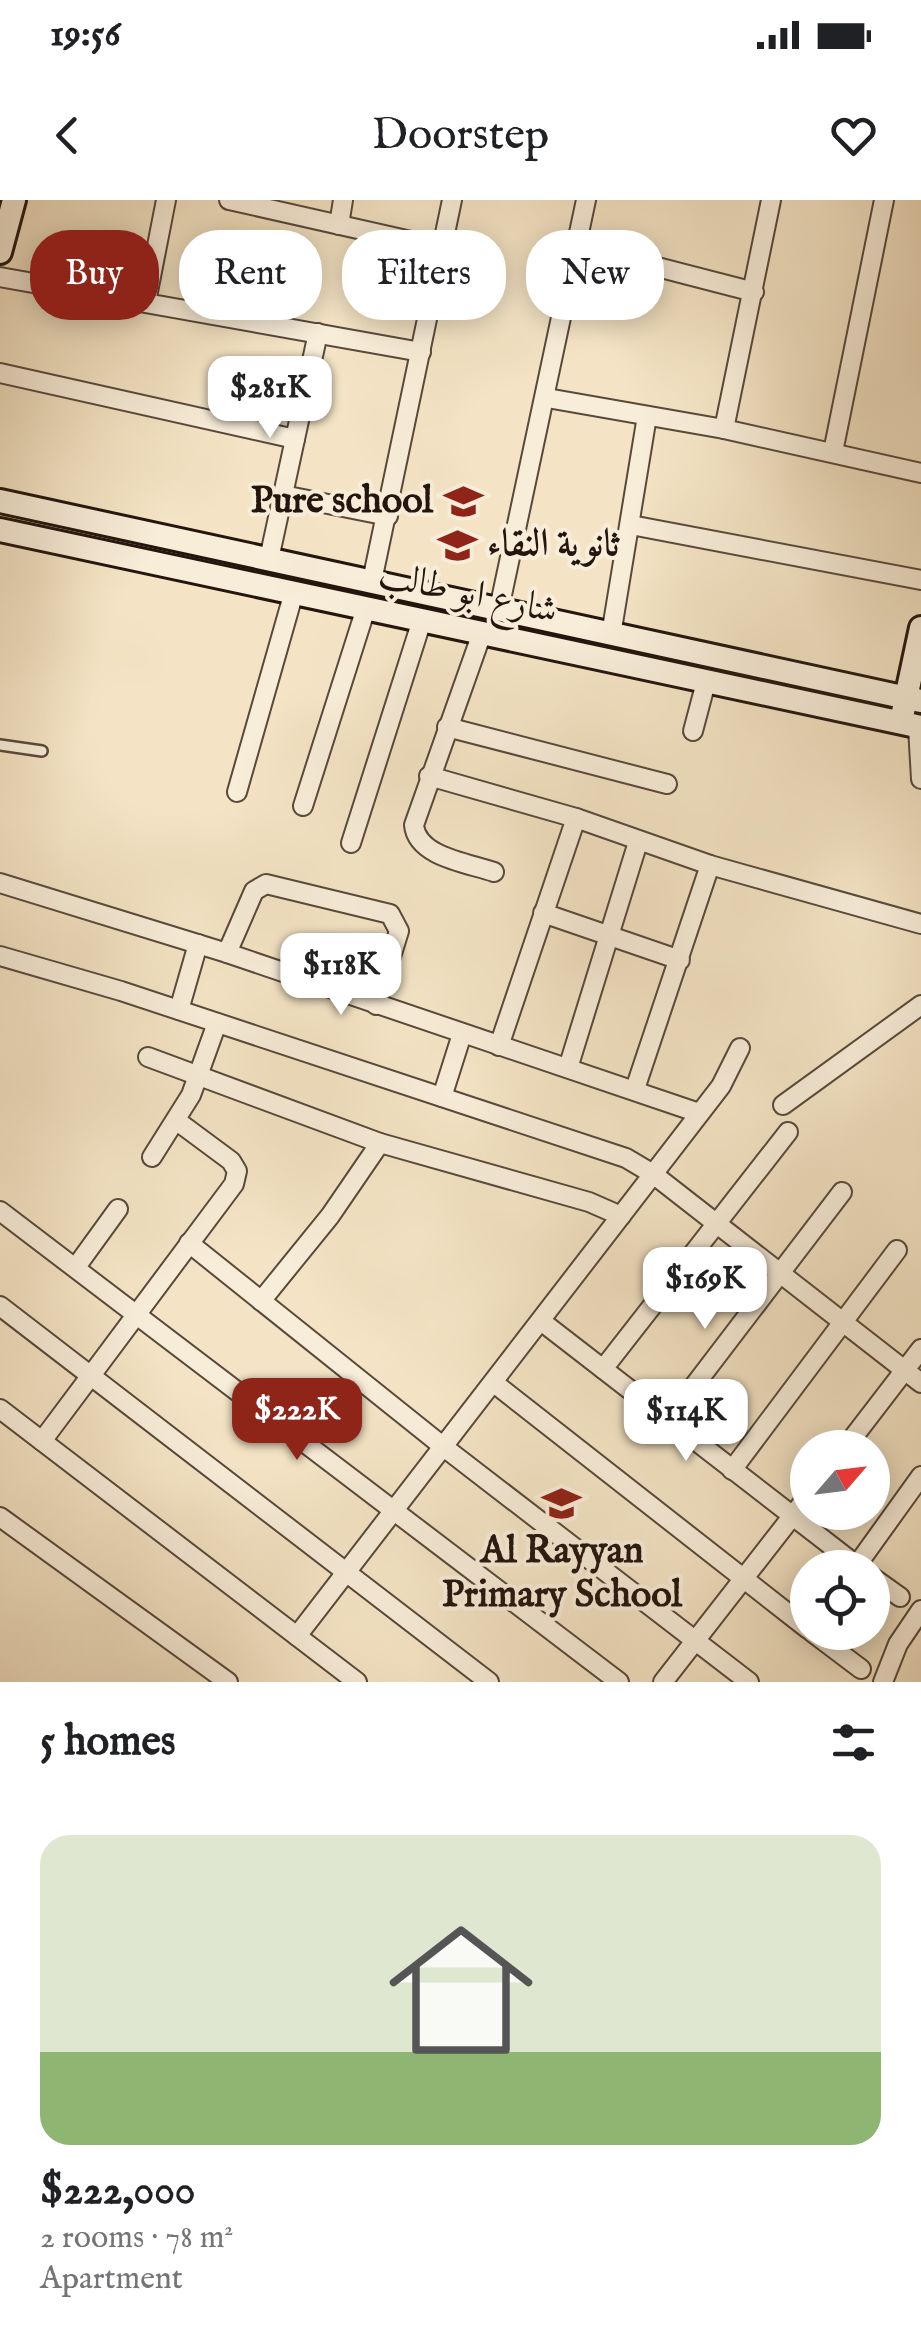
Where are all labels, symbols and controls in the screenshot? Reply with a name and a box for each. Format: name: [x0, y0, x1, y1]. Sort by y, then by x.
text: 19:56: [50, 11, 120, 59]
text: Doorstep: [372, 107, 549, 164]
icon: back: [40, 108, 95, 163]
icon: heart: [826, 108, 881, 163]
chip: Buy: [30, 230, 159, 320]
chip: Rent: [179, 230, 322, 320]
chip: Filters: [342, 230, 506, 320]
chip: New: [526, 230, 664, 320]
pin: $281K: [200, 356, 340, 441]
text: $281K: [230, 368, 310, 409]
place label: Pure school: [251, 478, 434, 526]
school or university icon: Pure school: [442, 481, 484, 523]
place label: ثانوية النقاء: [487, 521, 620, 569]
school or university icon: ثانوية النقاء: [436, 524, 478, 566]
street label: شارع ابو طالب: [373, 552, 562, 640]
pin: $118K: [271, 933, 411, 1018]
text: $118K: [302, 945, 380, 986]
pin: $169K: [635, 1247, 775, 1332]
text: $169K: [665, 1259, 745, 1300]
pin: $222K: [227, 1378, 367, 1463]
pin: $114K: [616, 1379, 756, 1464]
text: $222K: [254, 1390, 340, 1431]
text: $114K: [646, 1391, 726, 1432]
north arrow: [790, 1430, 890, 1530]
map controls: [790, 1430, 890, 1650]
school or university icon: Al Rayyan Primary School: [541, 1482, 583, 1524]
place label: Al Rayyan Primary School: [442, 1528, 683, 1620]
button: locate: [790, 1550, 890, 1650]
icon: filters: [826, 1715, 881, 1770]
text: 5 homes: [40, 1716, 176, 1769]
icon: home: [371, 1900, 551, 2080]
text: $222,000: [40, 2165, 195, 2218]
text: 2 rooms · 78 m²: [40, 2218, 233, 2259]
text: Apartment: [40, 2259, 183, 2300]

